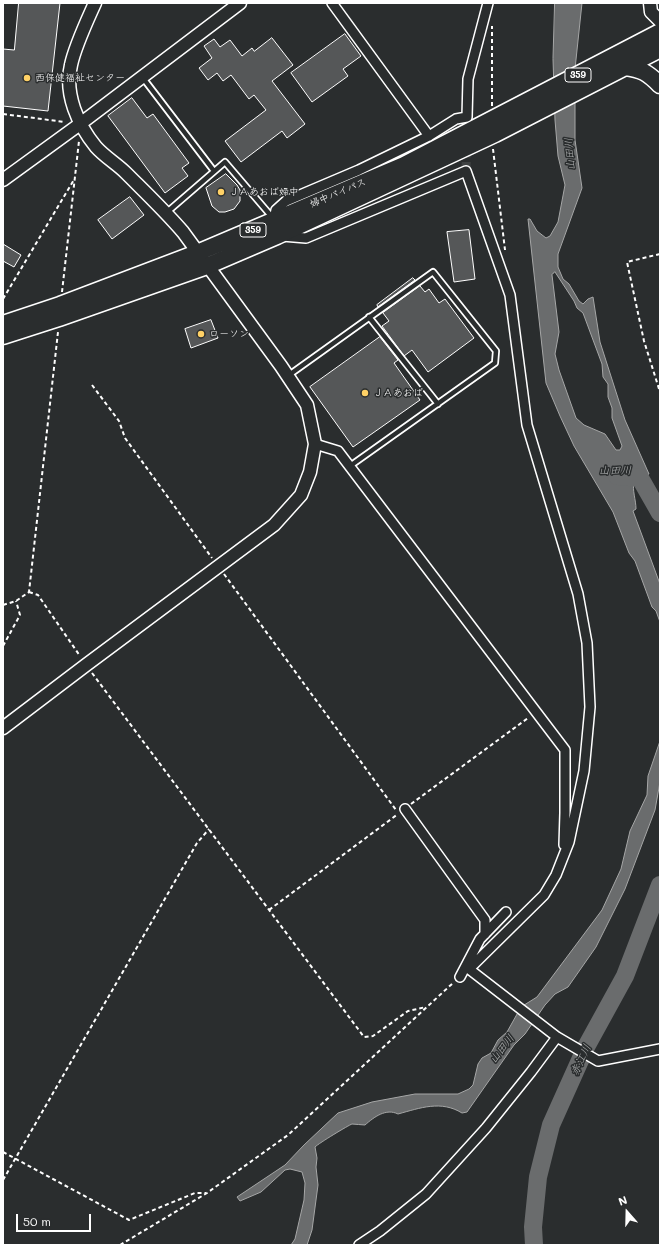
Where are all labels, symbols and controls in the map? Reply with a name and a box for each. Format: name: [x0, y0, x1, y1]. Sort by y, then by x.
road number: 359: [565, 68, 591, 82]
place label: 西保健福祉センター: [35, 72, 125, 84]
marker: 西保健福祉センター: [22, 73, 32, 83]
water label: 山田川: [562, 137, 578, 171]
street label: 婦中バイパス: [308, 176, 368, 210]
place label: ＪＡあおば婦中: [229, 186, 299, 198]
marker: ＪＡあおば婦中: [216, 187, 226, 197]
road number: 359: [240, 223, 266, 237]
place label: ローソン: [209, 328, 249, 340]
marker: ローソン: [196, 329, 206, 339]
place label: ＪＡあおば: [373, 387, 423, 399]
marker: ＪＡあおば: [360, 388, 370, 398]
water label: 山田川: [599, 464, 631, 478]
water label: 山田川: [487, 1032, 517, 1066]
water label: 赤江川: [568, 1042, 594, 1078]
north arrow: [607, 1192, 647, 1232]
text: N: [616, 1192, 629, 1209]
scale bar: [18, 1206, 93, 1232]
text: 50 m: [23, 1213, 51, 1229]

